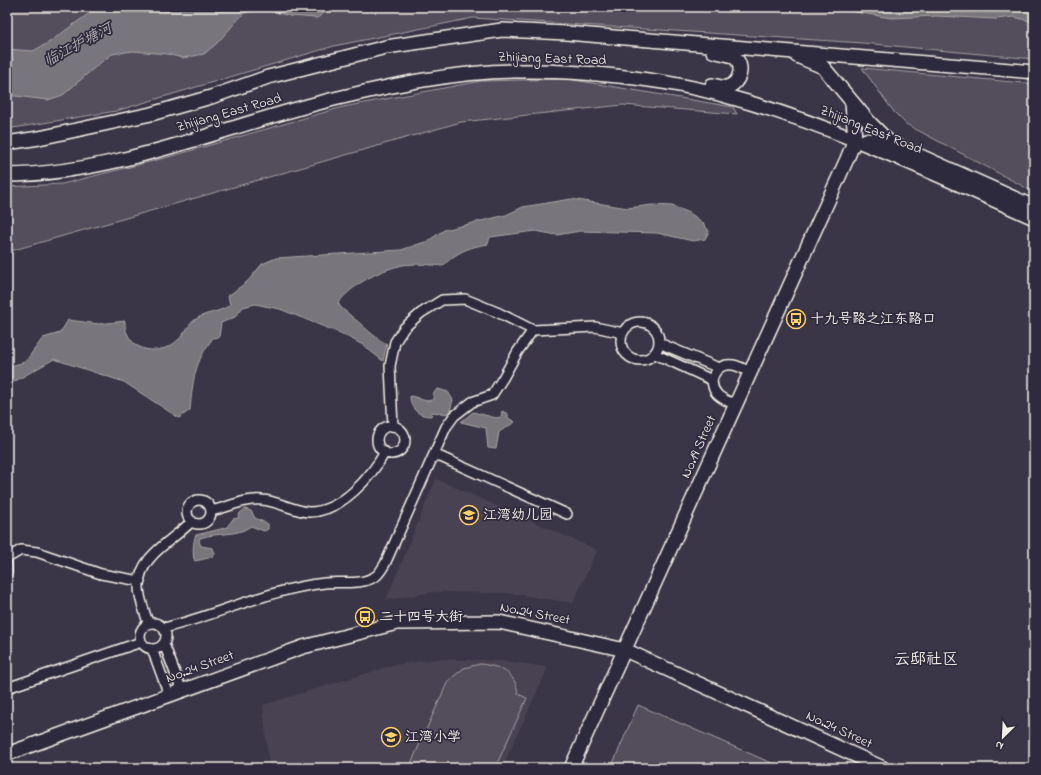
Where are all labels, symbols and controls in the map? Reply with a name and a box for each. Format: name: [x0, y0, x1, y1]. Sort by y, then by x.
water label: 临江护塘河: [40, 16, 119, 72]
street label: Zhijiang East Road: [497, 47, 607, 72]
street label: Zhijiang East Road: [174, 88, 284, 139]
street label: Zhijiang East Road: [816, 100, 925, 161]
bus stop icon: 十九号路之江东路口: [785, 308, 807, 330]
place label: 十九号路之江东路口: [810, 309, 936, 330]
street label: No.19 Street: [676, 412, 722, 482]
school or university icon: 江湾幼儿园: [458, 504, 480, 526]
place label: 江湾幼儿园: [483, 505, 553, 526]
street label: No.24 Street: [498, 597, 572, 631]
bus stop icon: 二十四号大街: [354, 606, 376, 628]
place label: 二十四号大街: [379, 607, 463, 628]
street label: No.24 Street: [163, 645, 237, 689]
district label: 云邸社区: [894, 648, 958, 672]
street label: No.24 Street: [802, 705, 876, 755]
north arrow: [983, 717, 1023, 757]
school or university icon: 江湾小学: [380, 726, 402, 748]
place label: 江湾小学: [405, 727, 461, 748]
text: N: [993, 736, 1006, 754]

